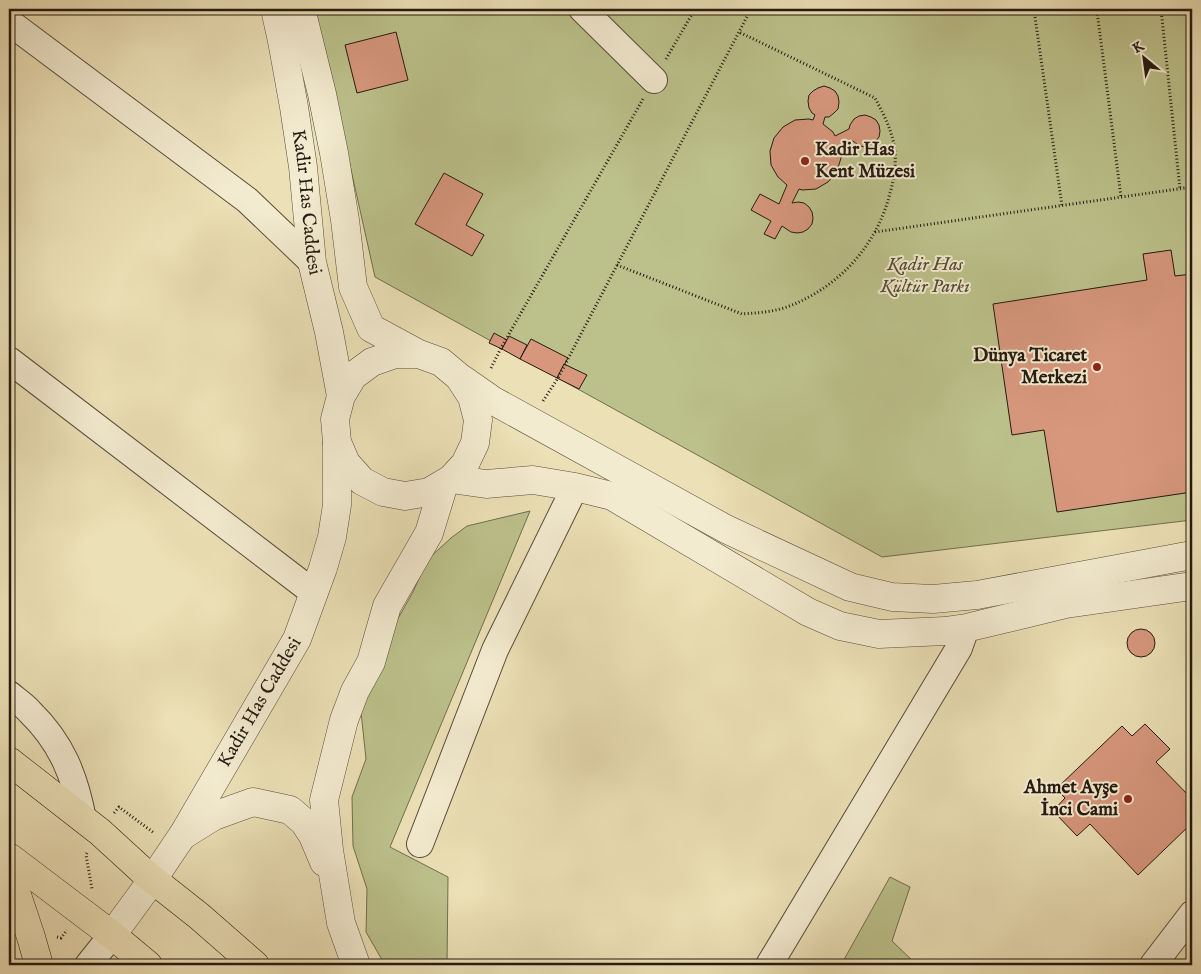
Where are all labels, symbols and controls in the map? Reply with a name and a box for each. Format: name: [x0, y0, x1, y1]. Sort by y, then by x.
north arrow: [1118, 32, 1168, 82]
text: K: [1129, 37, 1148, 58]
street label: Kadir Has Caddesi: [286, 128, 327, 278]
place label: Kadir Has Kent Müzesi: [815, 138, 915, 184]
marker: Kadir Has Kent Müzesi: [799, 155, 811, 167]
park label: Kadir Has Kültür Parkı: [879, 253, 970, 299]
place label: Dünya Ticaret Merkezi: [973, 344, 1087, 390]
marker: Dünya Ticaret Merkezi: [1091, 361, 1103, 373]
street label: Kadir Has Caddesi: [213, 633, 307, 772]
place label: Ahmet Ayşe İnci Cami: [1023, 776, 1118, 822]
marker: Ahmet Ayşe İnci Cami: [1122, 793, 1134, 805]

